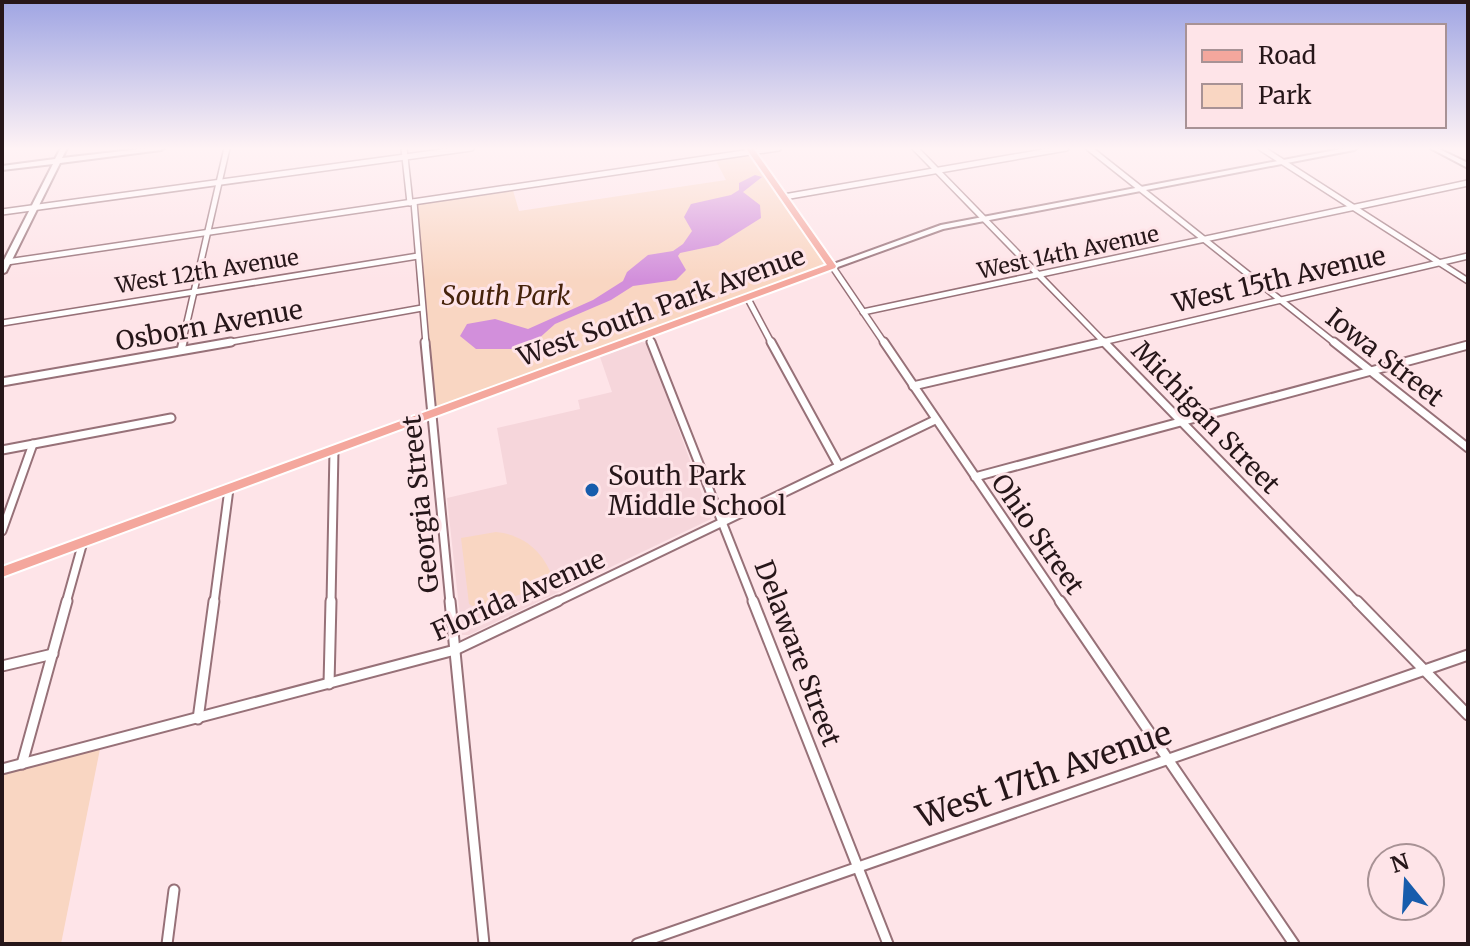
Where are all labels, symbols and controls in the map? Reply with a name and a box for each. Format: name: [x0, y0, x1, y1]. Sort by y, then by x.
legend: [1186, 24, 1446, 128]
text: Road: [1258, 40, 1316, 71]
text: Park: [1258, 80, 1312, 111]
street label: West 14th Avenue: [974, 219, 1161, 285]
street label: West 15th Avenue: [1168, 238, 1389, 320]
street label: West South Park Avenue: [512, 239, 809, 374]
street label: West 12th Avenue: [112, 243, 301, 299]
park label: South Park: [442, 279, 570, 312]
street label: Osborn Avenue: [113, 292, 305, 358]
street label: Iowa Street: [1319, 301, 1451, 413]
street label: Michigan Street: [1125, 334, 1287, 500]
street label: Georgia Street: [394, 413, 446, 595]
place label: South Park Middle School: [608, 459, 786, 522]
street label: Ohio Street: [984, 467, 1092, 601]
marker: South Park Middle School: [583, 481, 601, 499]
street label: Florida Avenue: [426, 542, 610, 648]
street label: Delaware Street: [747, 555, 849, 751]
street label: West 17th Avenue: [910, 713, 1177, 838]
north arrow: [1366, 842, 1446, 922]
text: N: [1387, 847, 1413, 879]

